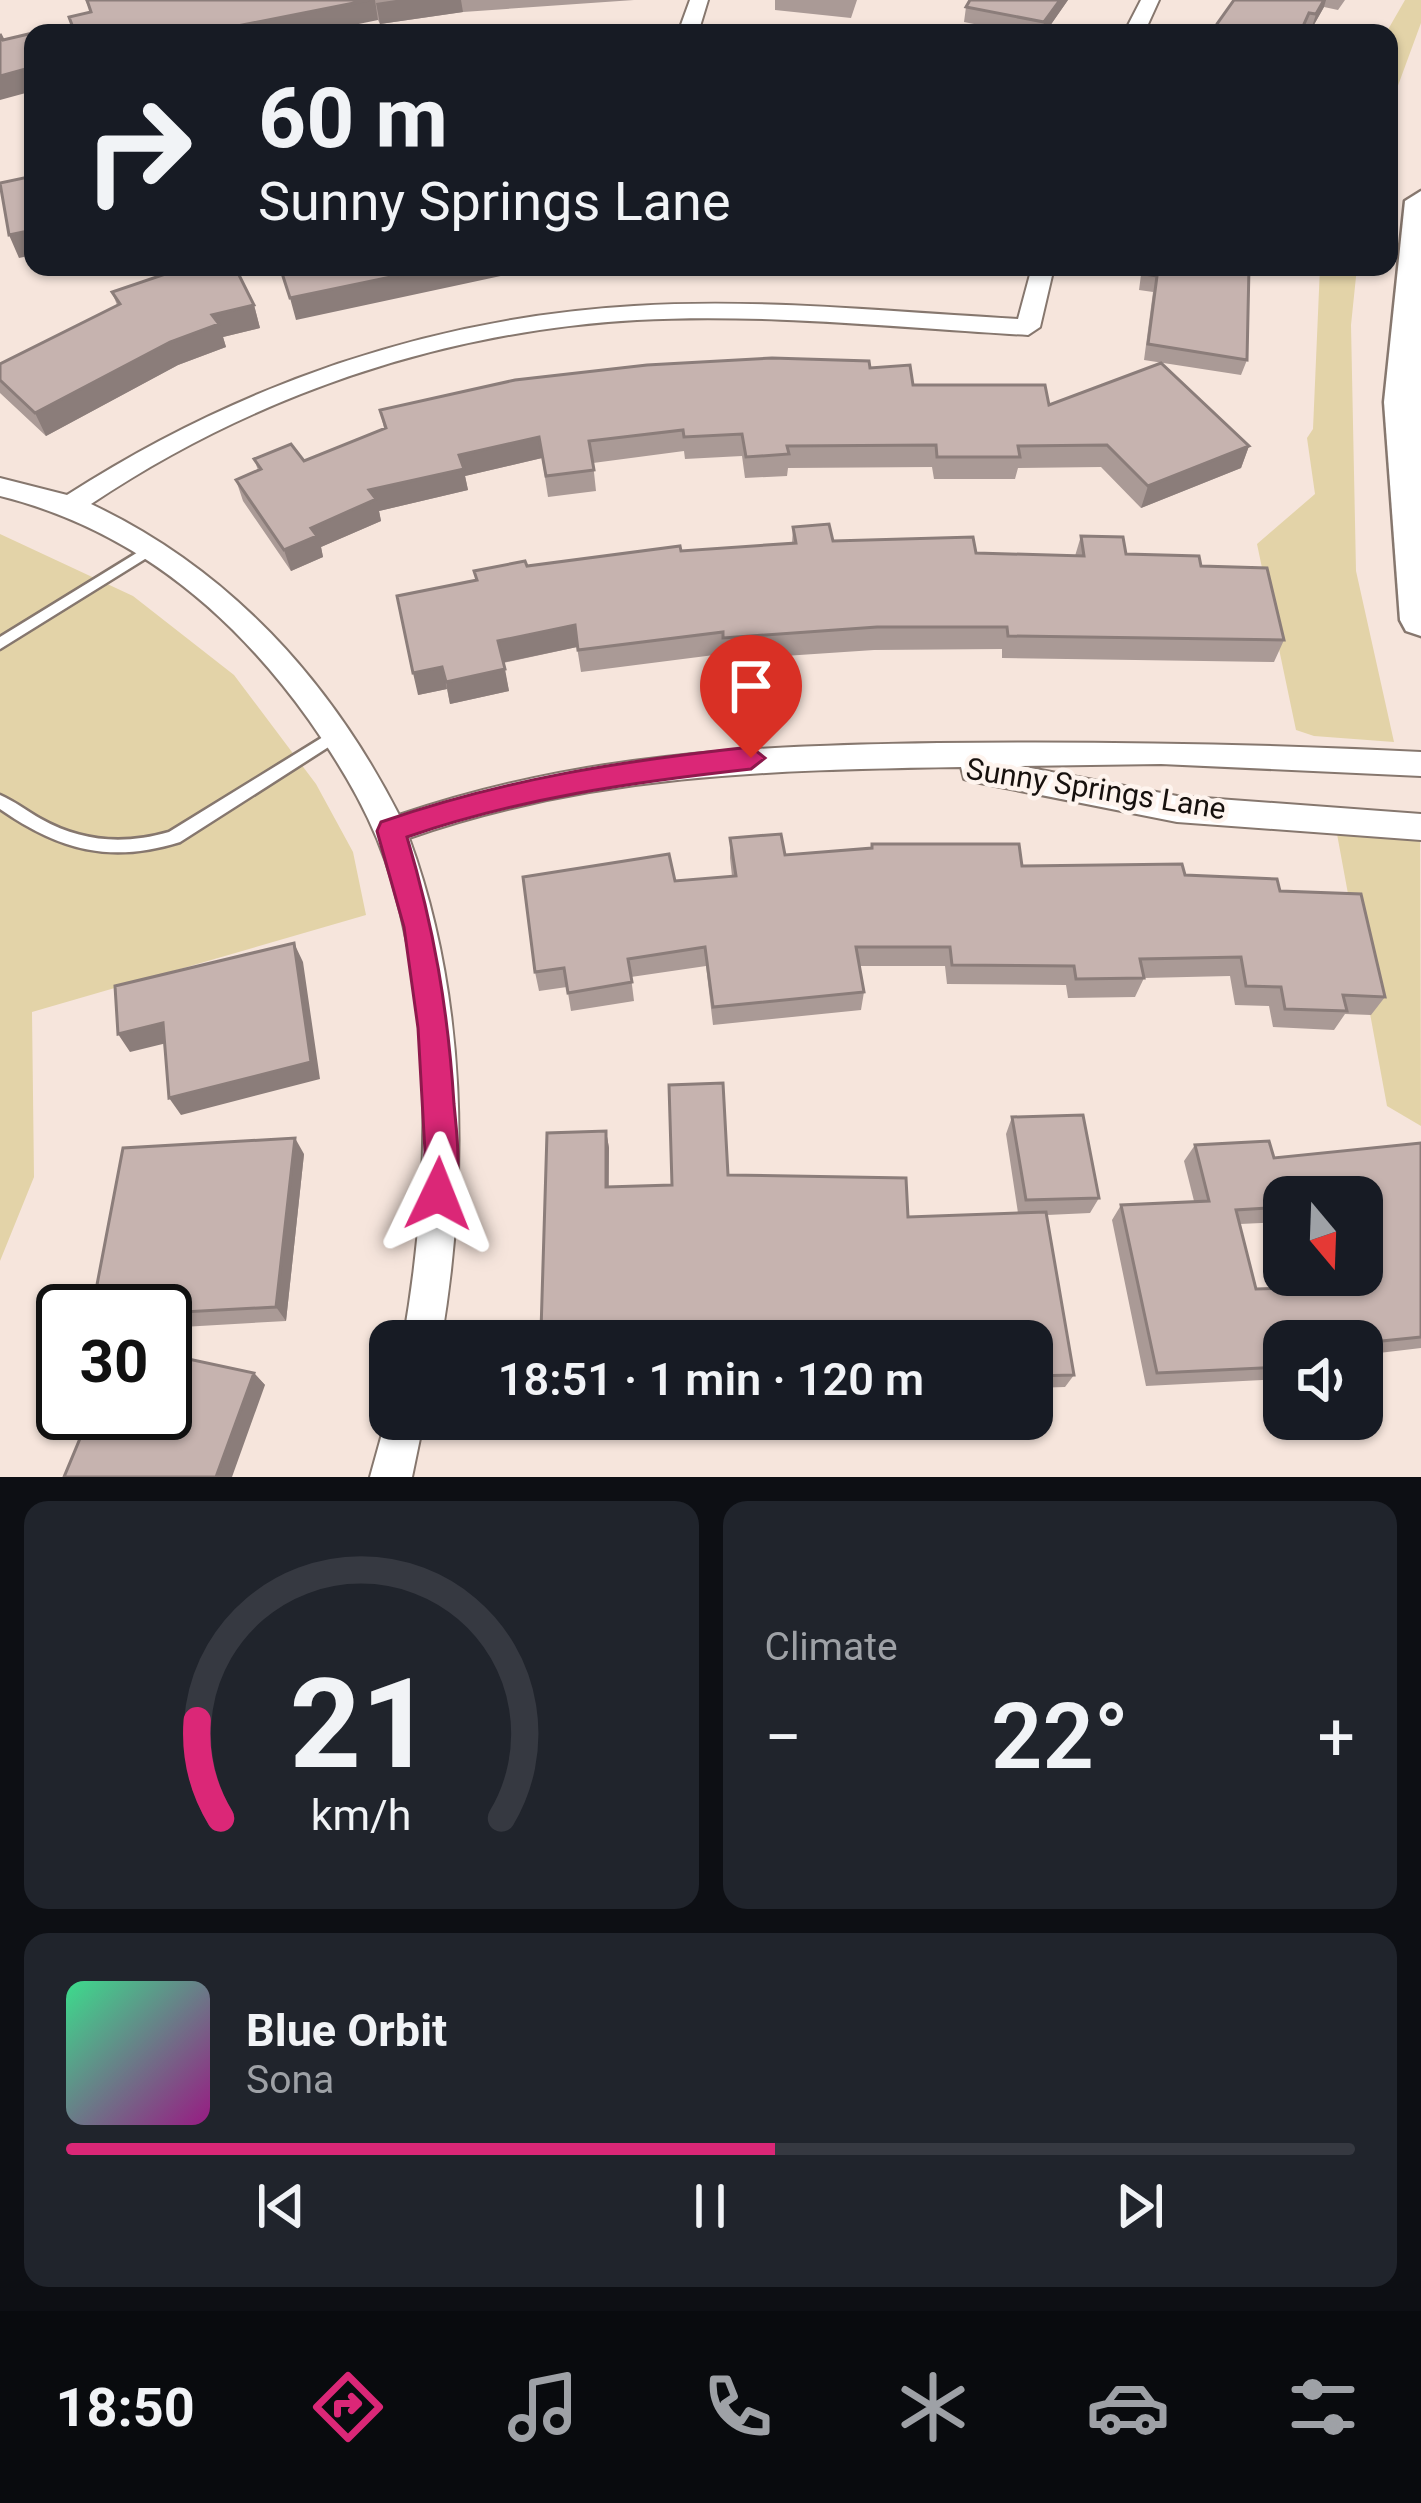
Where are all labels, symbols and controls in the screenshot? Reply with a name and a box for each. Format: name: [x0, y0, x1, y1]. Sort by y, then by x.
text: 60 m: [258, 69, 448, 168]
icon: right: [60, 72, 216, 228]
text: Sunny Springs Lane: [258, 170, 731, 233]
pin: [700, 635, 802, 758]
icon: arrive: [718, 653, 784, 719]
street label: Sunny Springs Lane: [964, 751, 1228, 826]
position arrow: [375, 1131, 501, 1257]
north arrow: [1263, 1176, 1383, 1296]
map controls: [1263, 1176, 1383, 1440]
speed limit sign: 30: [36, 1284, 192, 1440]
button: sound: [1263, 1320, 1383, 1440]
text: 18:51 · 1 min · 120 m: [498, 1353, 924, 1406]
text: Climate: [765, 1624, 898, 1670]
text: 21: [290, 1651, 433, 1797]
text: 22°: [991, 1685, 1129, 1790]
text: −: [765, 1699, 802, 1776]
text: +: [1318, 1699, 1355, 1776]
text: km/h: [311, 1790, 412, 1840]
text: Blue Orbit: [246, 2004, 447, 2057]
text: Sona: [246, 2057, 334, 2103]
icon: previous: [248, 2173, 314, 2239]
icon: pause: [677, 2173, 743, 2239]
icon: next: [1107, 2173, 1173, 2239]
icon: directions: [306, 2365, 390, 2449]
icon: music: [501, 2365, 585, 2449]
icon: phone: [696, 2365, 780, 2449]
icon: climate: [891, 2365, 975, 2449]
icon: car: [1086, 2365, 1170, 2449]
icon: filters: [1281, 2365, 1365, 2449]
text: 18:50: [56, 2376, 195, 2439]

